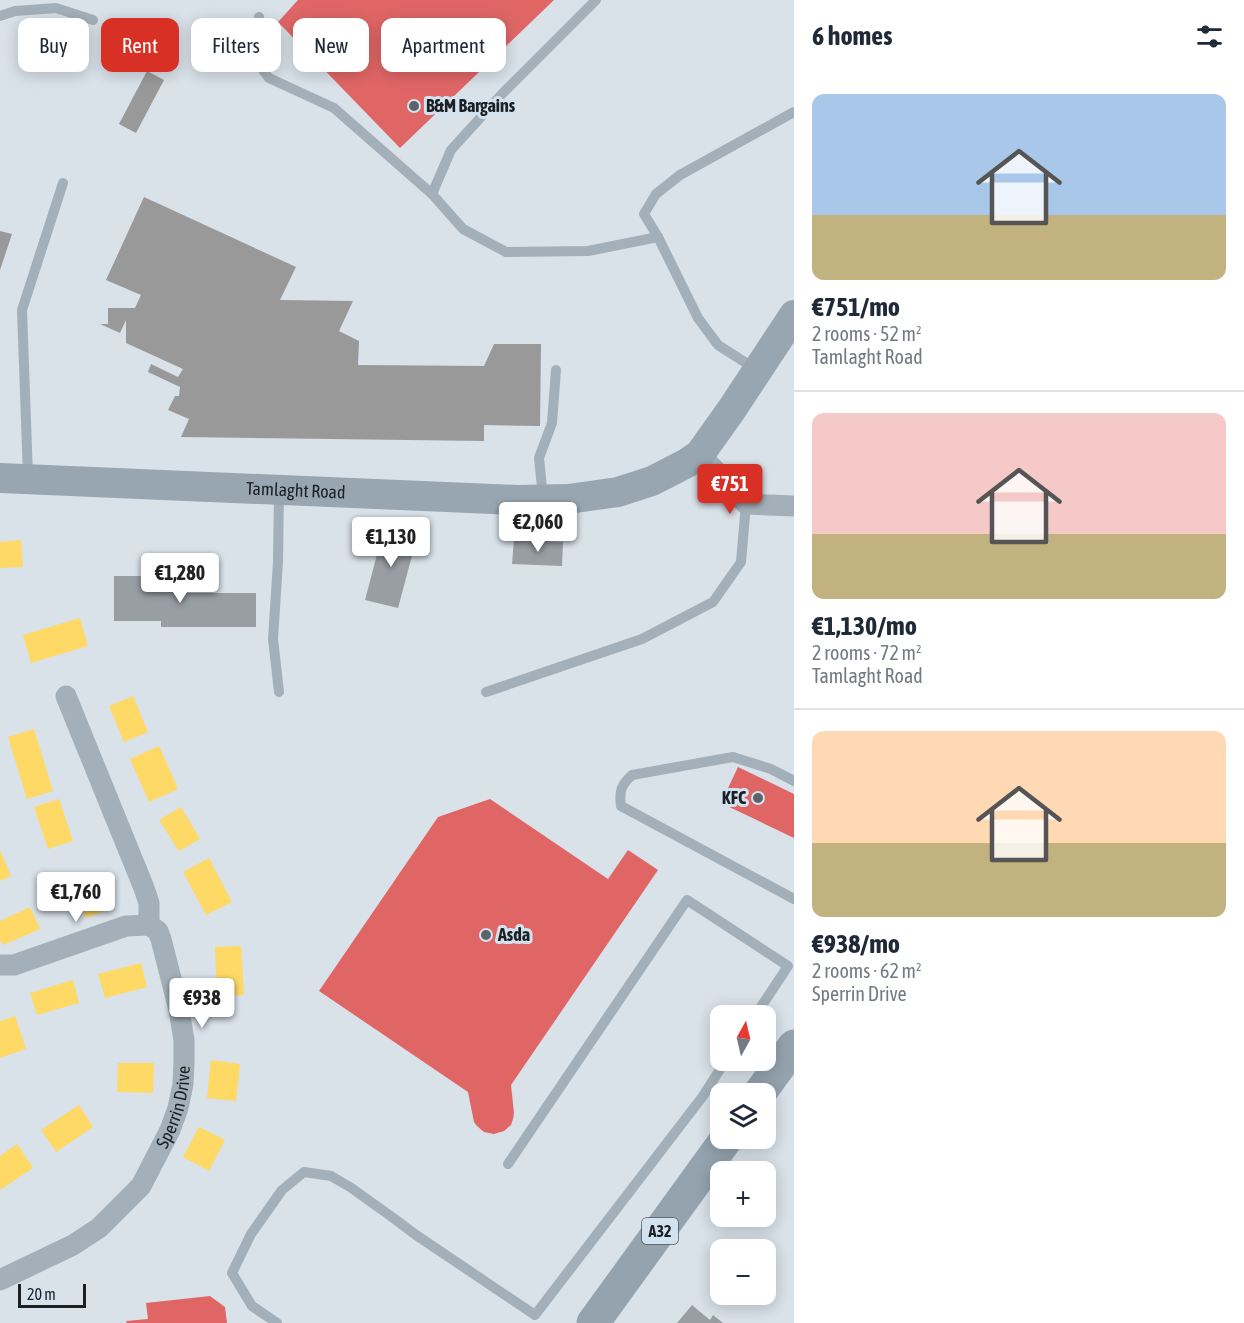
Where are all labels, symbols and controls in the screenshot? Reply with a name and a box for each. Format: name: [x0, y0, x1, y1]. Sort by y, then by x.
chip: Buy: [18, 18, 89, 72]
chip: Rent: [101, 18, 179, 72]
chip: Filters: [191, 18, 281, 72]
chip: New: [293, 18, 369, 72]
chip: Apartment: [381, 18, 506, 72]
icon: filters: [1193, 20, 1226, 53]
text: 6 homes: [812, 21, 892, 51]
place label: B&M Bargains: [426, 95, 516, 116]
marker: B&M Bargains: [407, 99, 421, 113]
icon: home: [965, 133, 1073, 241]
text: €751/mo: [812, 292, 900, 322]
text: 2 rooms · 52 m²: [812, 322, 922, 345]
text: Tamlaght Road: [812, 345, 923, 368]
icon: home: [965, 452, 1073, 560]
pin: €751: [694, 464, 766, 515]
text: €751: [711, 472, 749, 495]
street label: Tamlaght Road: [246, 477, 346, 503]
pin: €2,060: [489, 502, 587, 553]
text: €2,060: [513, 510, 563, 533]
pin: €1,130: [342, 517, 440, 568]
text: €1,130: [366, 525, 416, 548]
pin: €1,280: [131, 553, 229, 604]
text: €1,280: [155, 561, 205, 584]
text: €1,130/mo: [812, 611, 917, 641]
text: 2 rooms · 72 m²: [812, 641, 922, 664]
text: Tamlaght Road: [812, 664, 923, 687]
icon: home: [965, 770, 1073, 878]
place label: KFC: [722, 787, 746, 808]
marker: KFC: [751, 791, 765, 805]
pin: €1,760: [27, 872, 125, 923]
text: €1,760: [51, 880, 101, 903]
place label: Asda: [497, 924, 530, 945]
marker: Asda: [479, 928, 493, 942]
text: €938/mo: [812, 929, 900, 959]
text: 2 rooms · 62 m²: [812, 959, 922, 982]
pin: €938: [166, 978, 238, 1029]
text: Sperrin Drive: [812, 982, 907, 1005]
text: €938: [183, 986, 221, 1009]
north arrow: [710, 1005, 776, 1071]
map controls: [710, 1005, 776, 1305]
street label: Sperrin Drive: [151, 1065, 194, 1152]
button: layers: [710, 1083, 776, 1149]
button: +: [710, 1161, 776, 1227]
road number: A32: [642, 1218, 678, 1244]
button: −: [710, 1239, 776, 1305]
scale bar: [18, 1281, 86, 1308]
text: 20 m: [27, 1285, 56, 1303]

